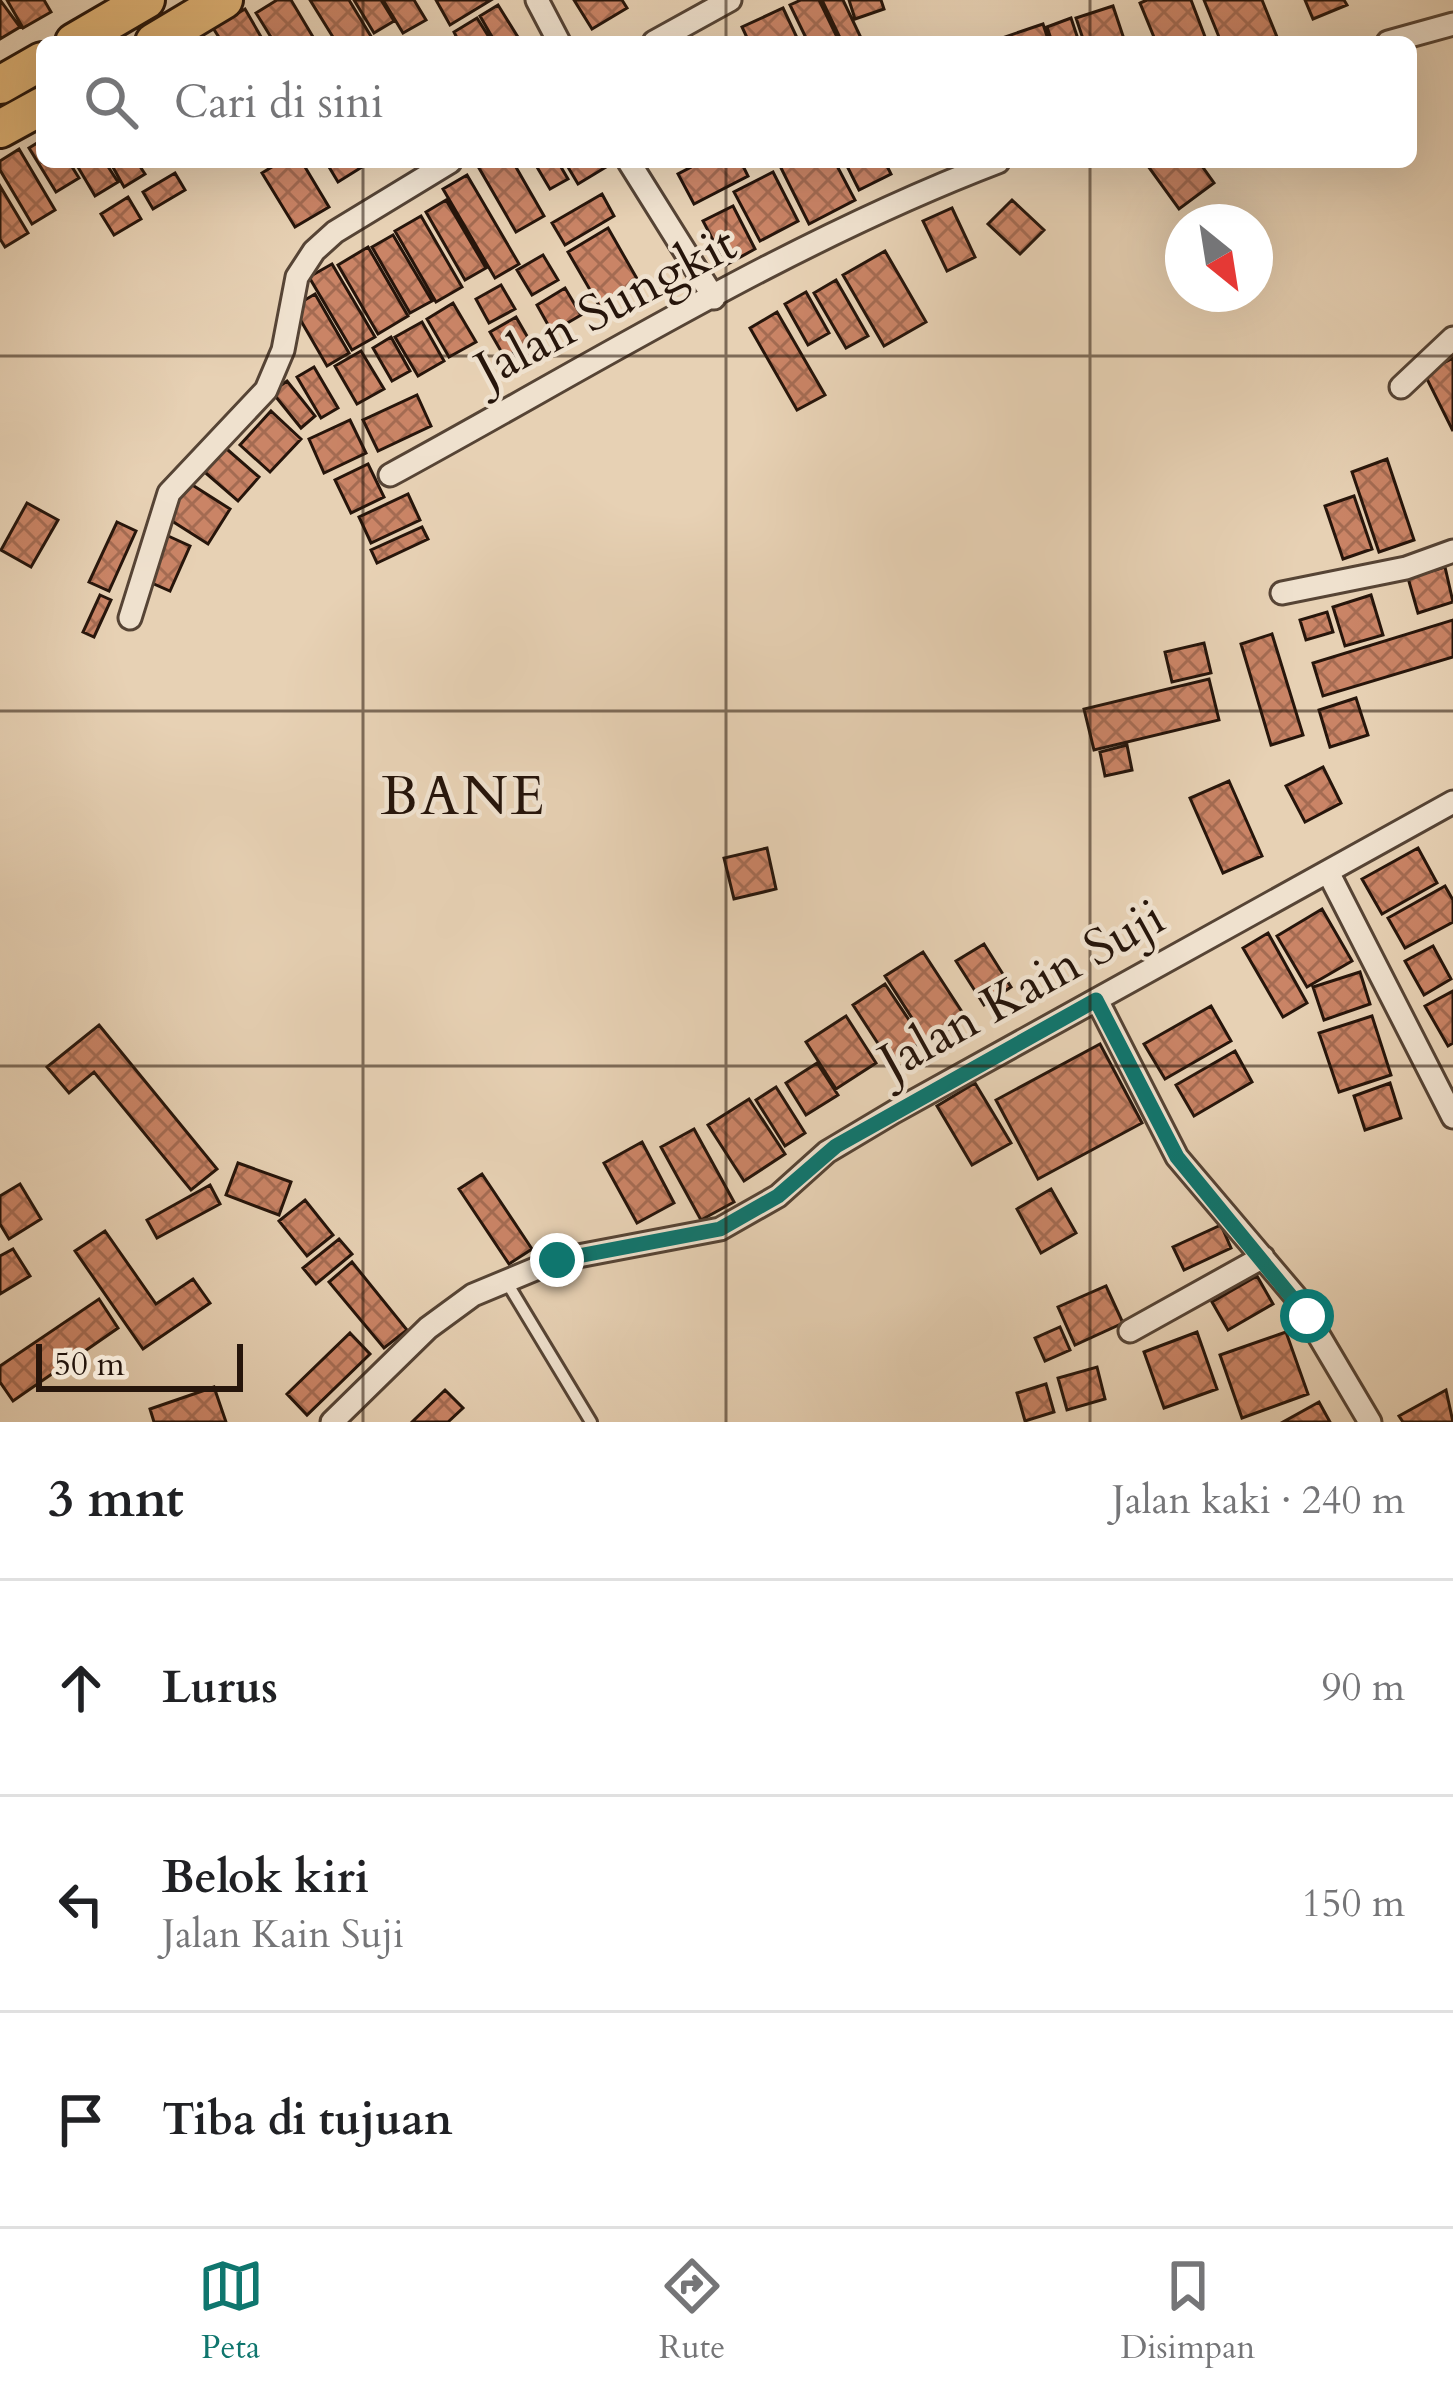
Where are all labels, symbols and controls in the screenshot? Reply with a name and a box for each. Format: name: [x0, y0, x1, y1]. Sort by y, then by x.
search box: [36, 36, 1417, 168]
icon: search: [78, 69, 144, 135]
text: Cari di sini: [174, 72, 384, 133]
north arrow: [1165, 204, 1273, 312]
street label: Jalan Sungkit: [457, 209, 749, 408]
district label: BANE: [381, 761, 547, 834]
street label: Jalan Kain Suji: [861, 883, 1177, 1101]
route end: [530, 1233, 584, 1287]
route start: [1280, 1289, 1334, 1343]
scale bar: [36, 1338, 243, 1391]
text: 50 m: [54, 1342, 125, 1387]
text: 3 mnt: [48, 1465, 184, 1535]
text: Jalan kaki · 240 m: [1112, 1474, 1405, 1527]
icon: ahead: [48, 1655, 114, 1721]
text: Lurus: [162, 1657, 278, 1718]
text: 90 m: [1322, 1661, 1405, 1714]
text: Belok kiri: [162, 1847, 369, 1908]
icon: left: [48, 1871, 114, 1937]
text: 150 m: [1302, 1877, 1405, 1930]
text: Jalan Kain Suji: [162, 1908, 404, 1961]
icon: arrive: [48, 2087, 114, 2153]
text: Tiba di tujuan: [162, 2089, 453, 2150]
tab: Peta: [198, 2253, 264, 2370]
tab: Rute: [659, 2253, 725, 2370]
tab: Disimpan: [1120, 2253, 1255, 2370]

